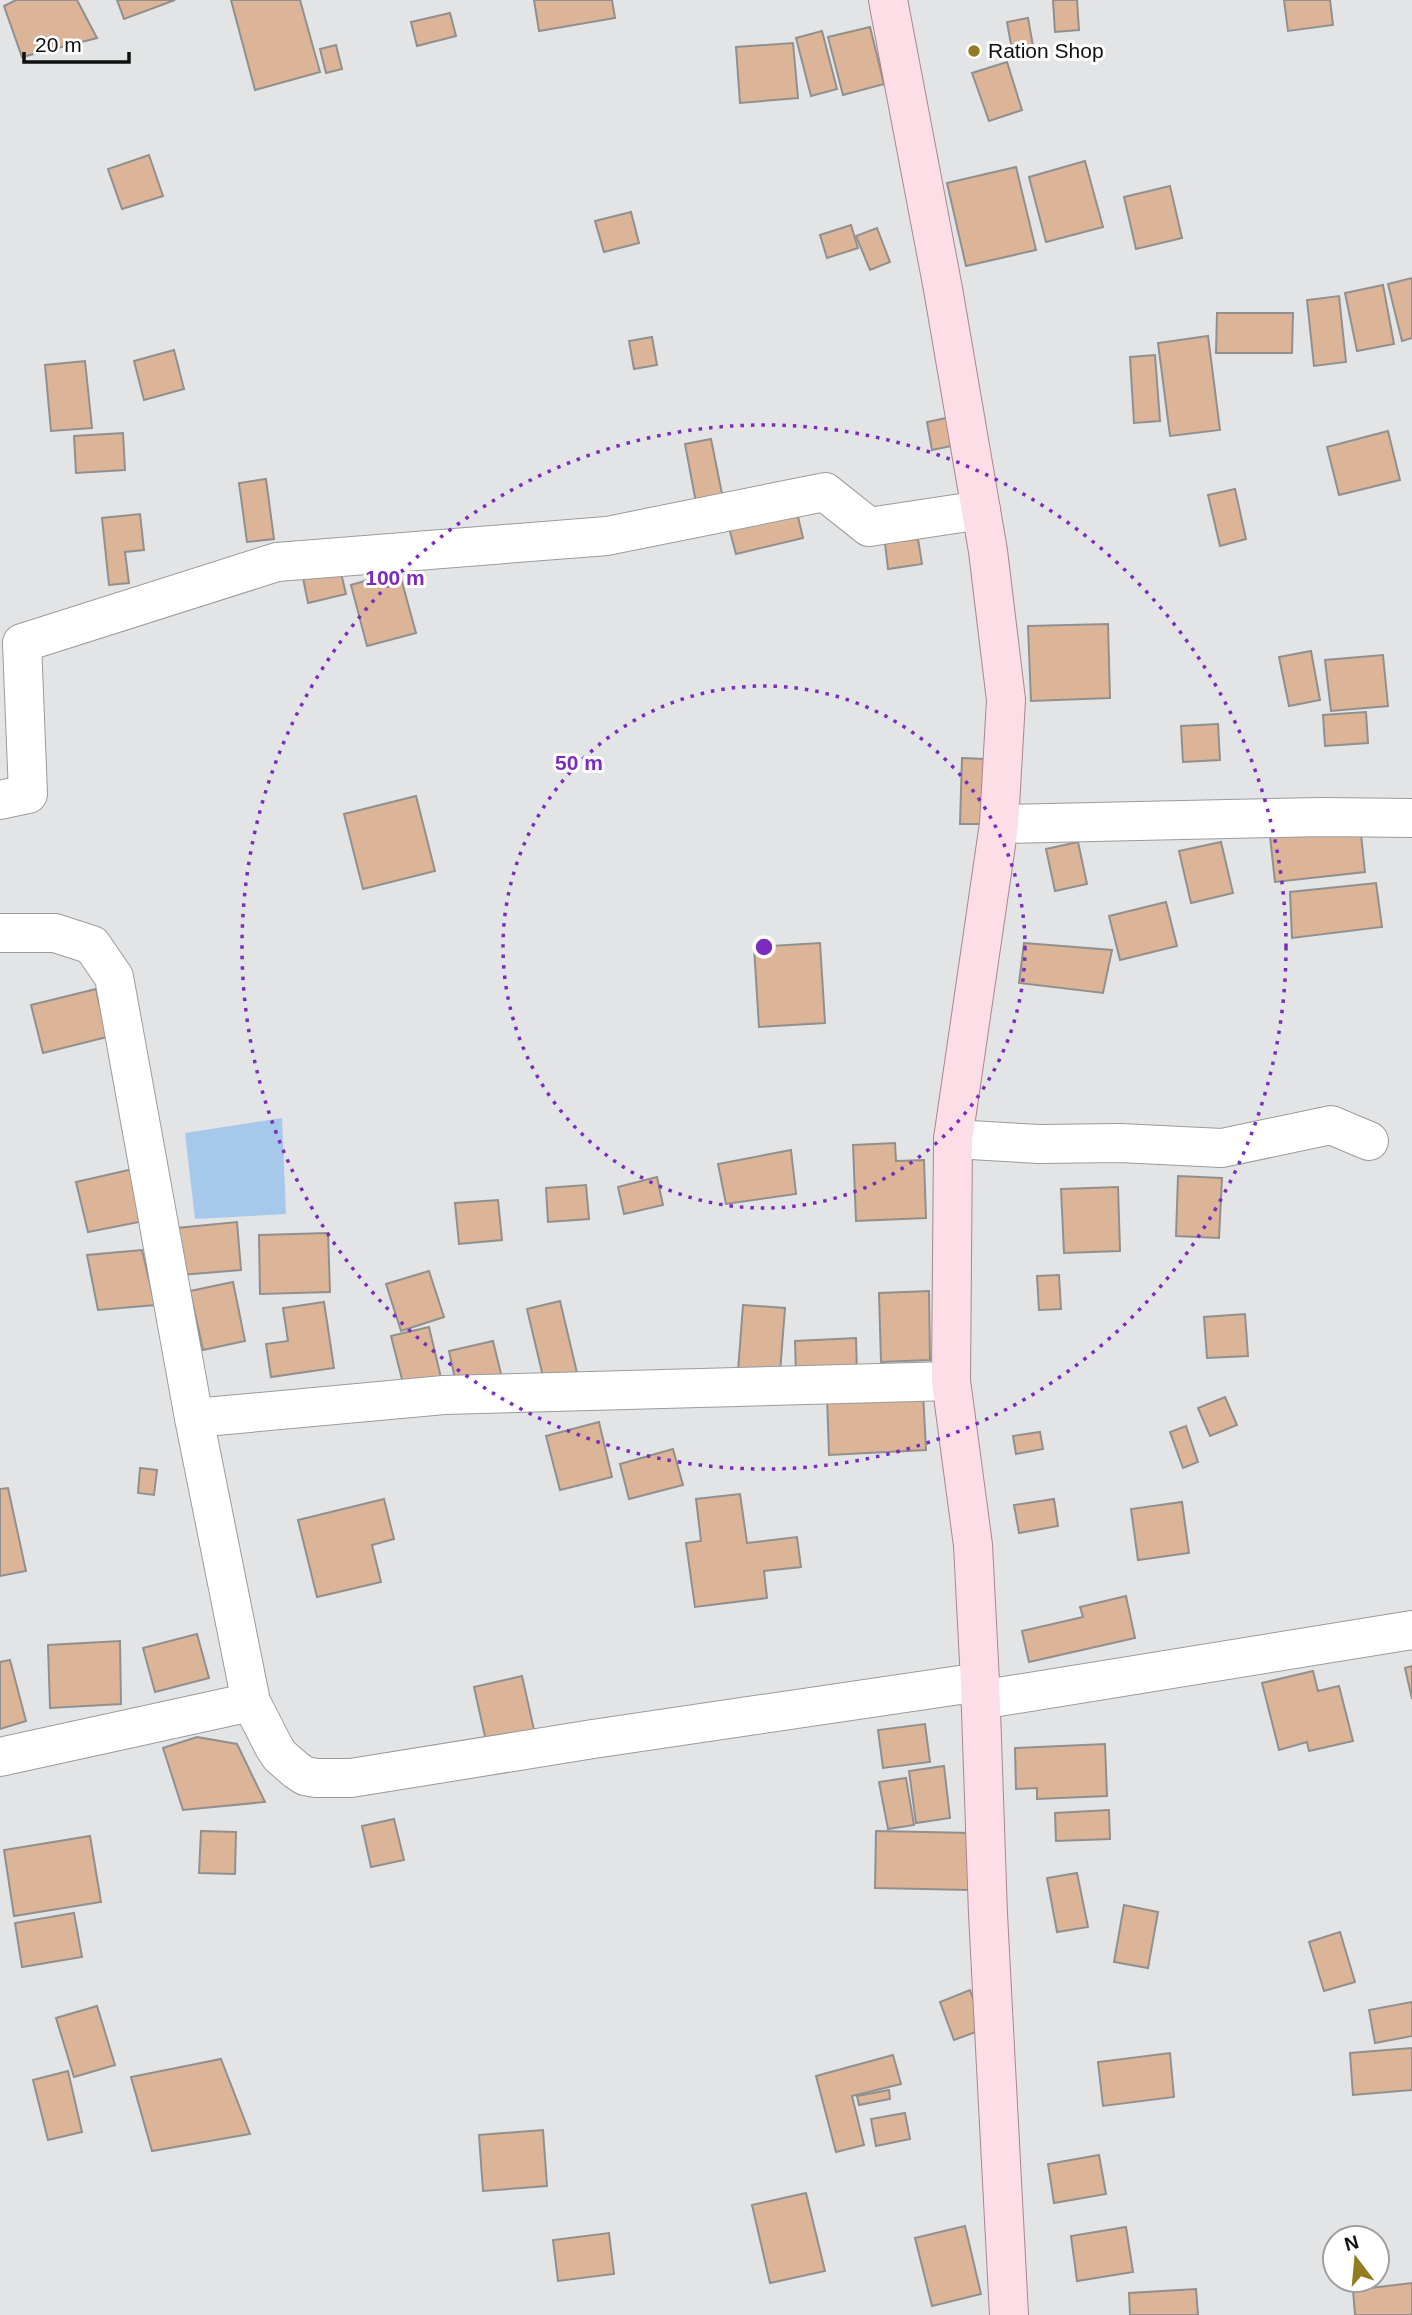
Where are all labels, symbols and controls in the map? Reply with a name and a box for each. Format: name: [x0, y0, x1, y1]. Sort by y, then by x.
scale bar: [24, 21, 130, 65]
text: 20 m: [35, 33, 82, 56]
place label: Ration Shop: [988, 39, 1104, 62]
marker: Ration Shop: [966, 43, 982, 59]
text: 100 m: [365, 566, 425, 589]
text: 50 m: [555, 751, 603, 774]
centre of rings: [752, 935, 776, 959]
north arrow: [1321, 2224, 1391, 2294]
text: N: [1342, 2231, 1361, 2255]

